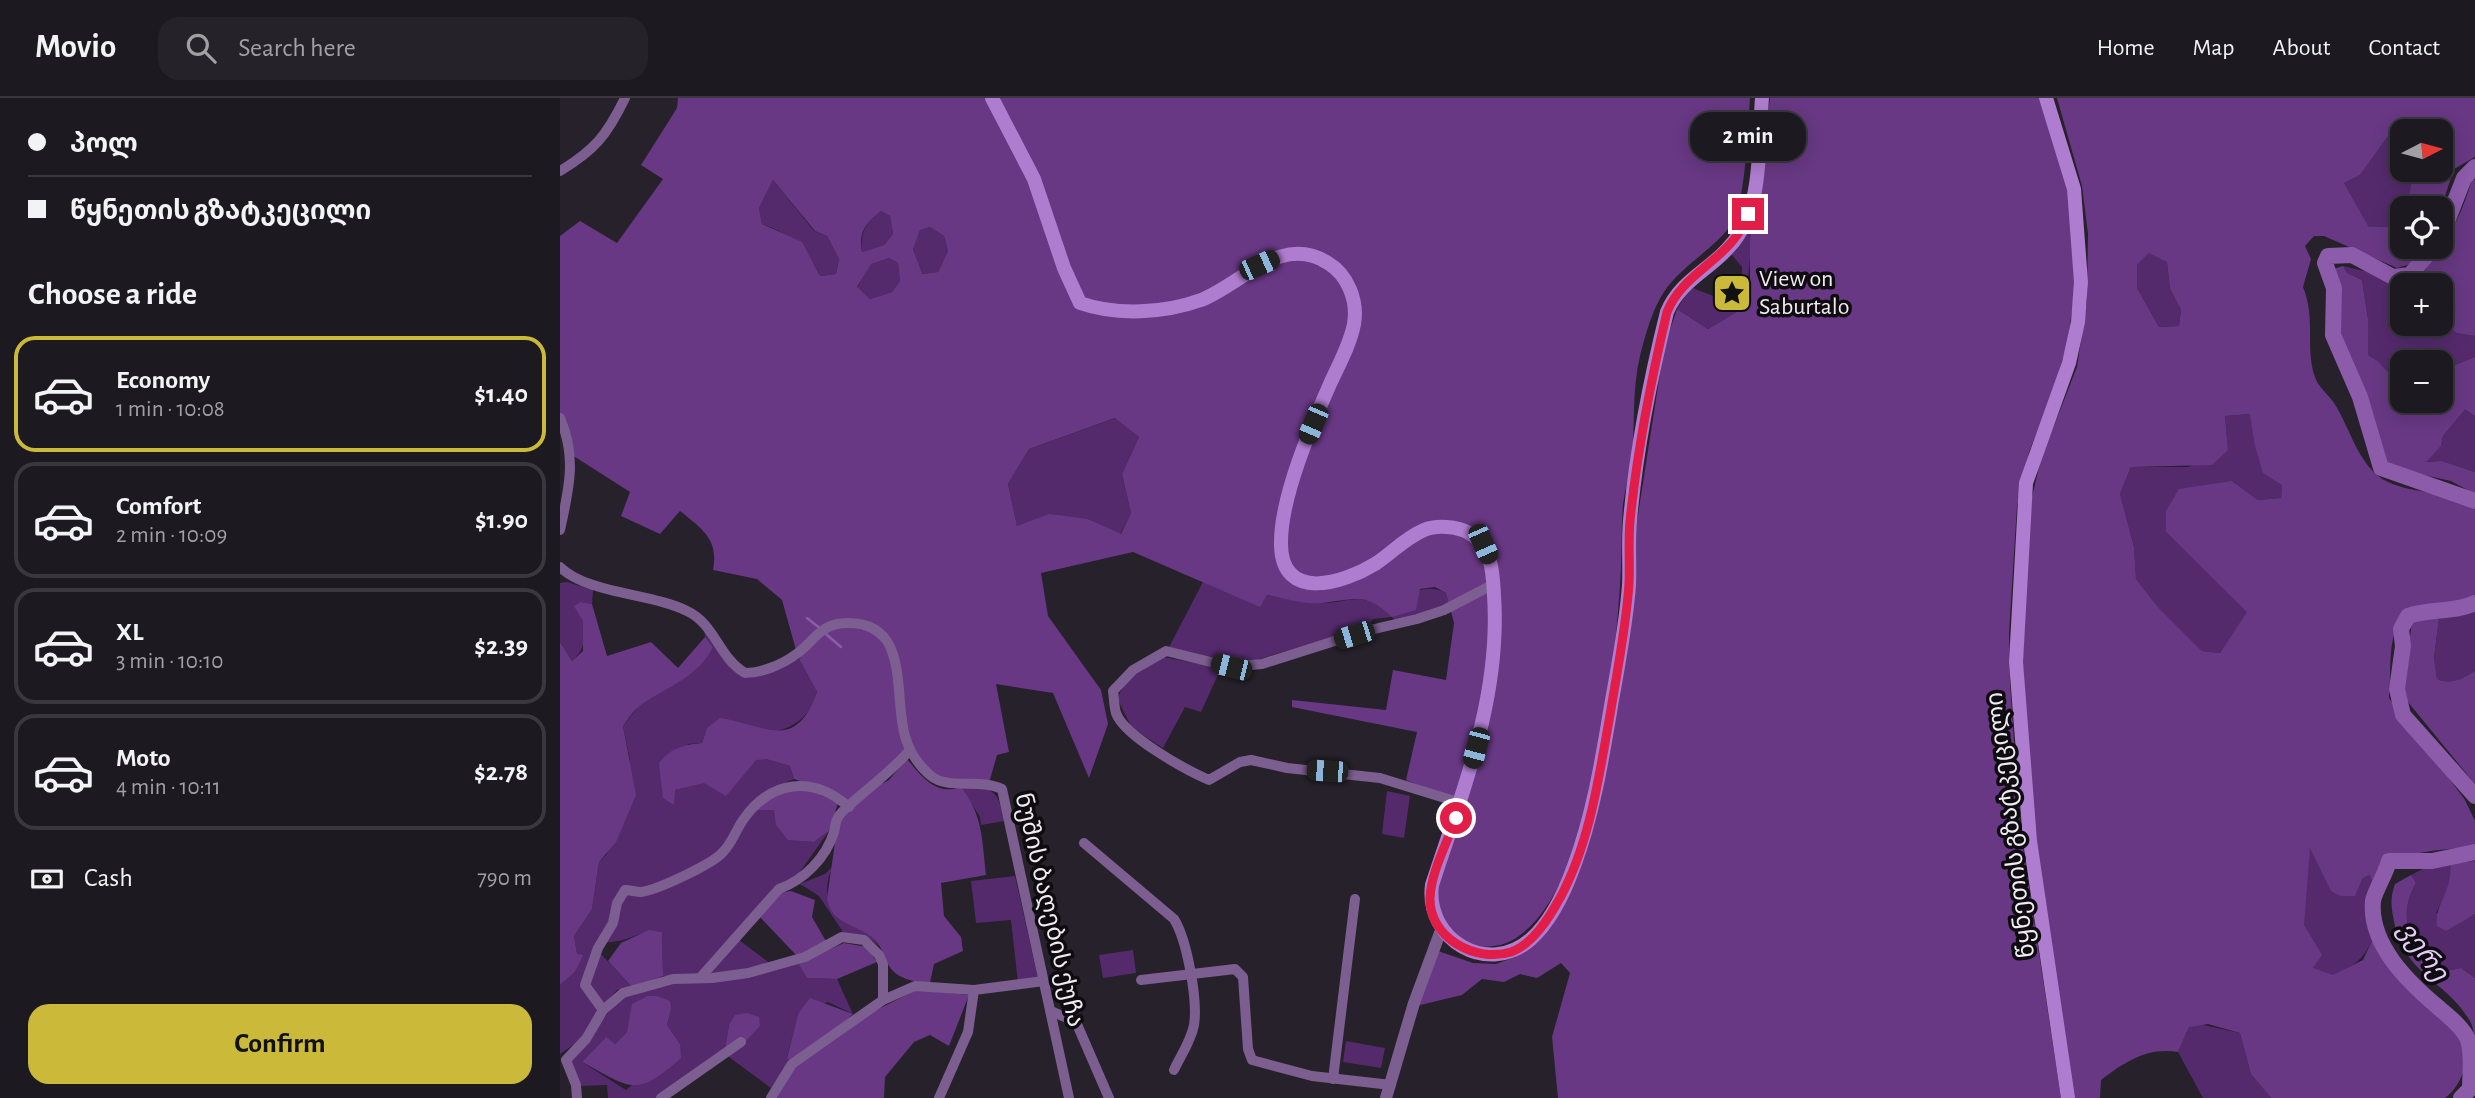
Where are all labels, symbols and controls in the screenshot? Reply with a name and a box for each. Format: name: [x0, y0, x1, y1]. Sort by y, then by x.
search box: [158, 17, 648, 80]
icon: search: [182, 29, 220, 67]
text: Movio: [35, 31, 116, 64]
text: Search here: [238, 35, 356, 61]
text: Home: [2097, 36, 2155, 60]
text: Map: [2193, 36, 2235, 60]
text: About: [2273, 36, 2330, 60]
text: Contact: [2368, 36, 2440, 60]
callout: 2 min: [1690, 113, 1806, 162]
north arrow: [2390, 119, 2454, 182]
map controls: [2390, 119, 2453, 413]
text: 2 min: [1722, 125, 1774, 148]
text: პოლ: [70, 131, 138, 157]
button: locate: [2390, 196, 2453, 259]
text: წყნეთის გზატკეცილი: [70, 198, 371, 224]
route end: [1732, 198, 1764, 230]
car: [1236, 247, 1283, 283]
place label: View on Saburtalo: [1759, 267, 1849, 319]
place icon: View on Saburtalo: [1711, 272, 1753, 314]
button: +: [2390, 273, 2453, 336]
text: Choose a ride: [28, 278, 197, 310]
button: −: [2390, 350, 2453, 413]
icon: car: [32, 363, 95, 426]
text: Economy: [116, 367, 210, 393]
text: $1.40: [474, 381, 528, 407]
text: 1 min · 10:08: [116, 398, 225, 421]
car: [1296, 401, 1331, 447]
icon: car: [32, 489, 95, 552]
text: Comfort: [116, 493, 201, 519]
text: $1.90: [475, 507, 528, 533]
car: [1465, 521, 1502, 567]
text: 2 min · 10:09: [116, 524, 227, 547]
icon: car: [32, 615, 95, 678]
text: XL: [116, 619, 143, 645]
car: [1331, 619, 1378, 651]
text: $2.39: [474, 633, 528, 659]
text: 3 min · 10:10: [116, 650, 223, 673]
car: [1209, 652, 1254, 682]
street label: წყნეთის გზატკეცილი: [1983, 691, 2040, 959]
car: [1461, 725, 1492, 771]
icon: car: [32, 741, 95, 804]
text: Moto: [116, 745, 171, 771]
text: $2.78: [474, 759, 528, 785]
car: [1306, 759, 1349, 783]
text: 4 min · 10:11: [116, 776, 221, 799]
street label: ნუშის ბაღების ქუჩა: [1008, 791, 1088, 1030]
route start: [1440, 802, 1472, 834]
icon: cash: [28, 860, 66, 898]
text: Cash: [84, 865, 133, 891]
text: 790 m: [477, 867, 532, 890]
water label: ვერე: [2391, 917, 2453, 987]
button: Confirm: [28, 1004, 532, 1084]

